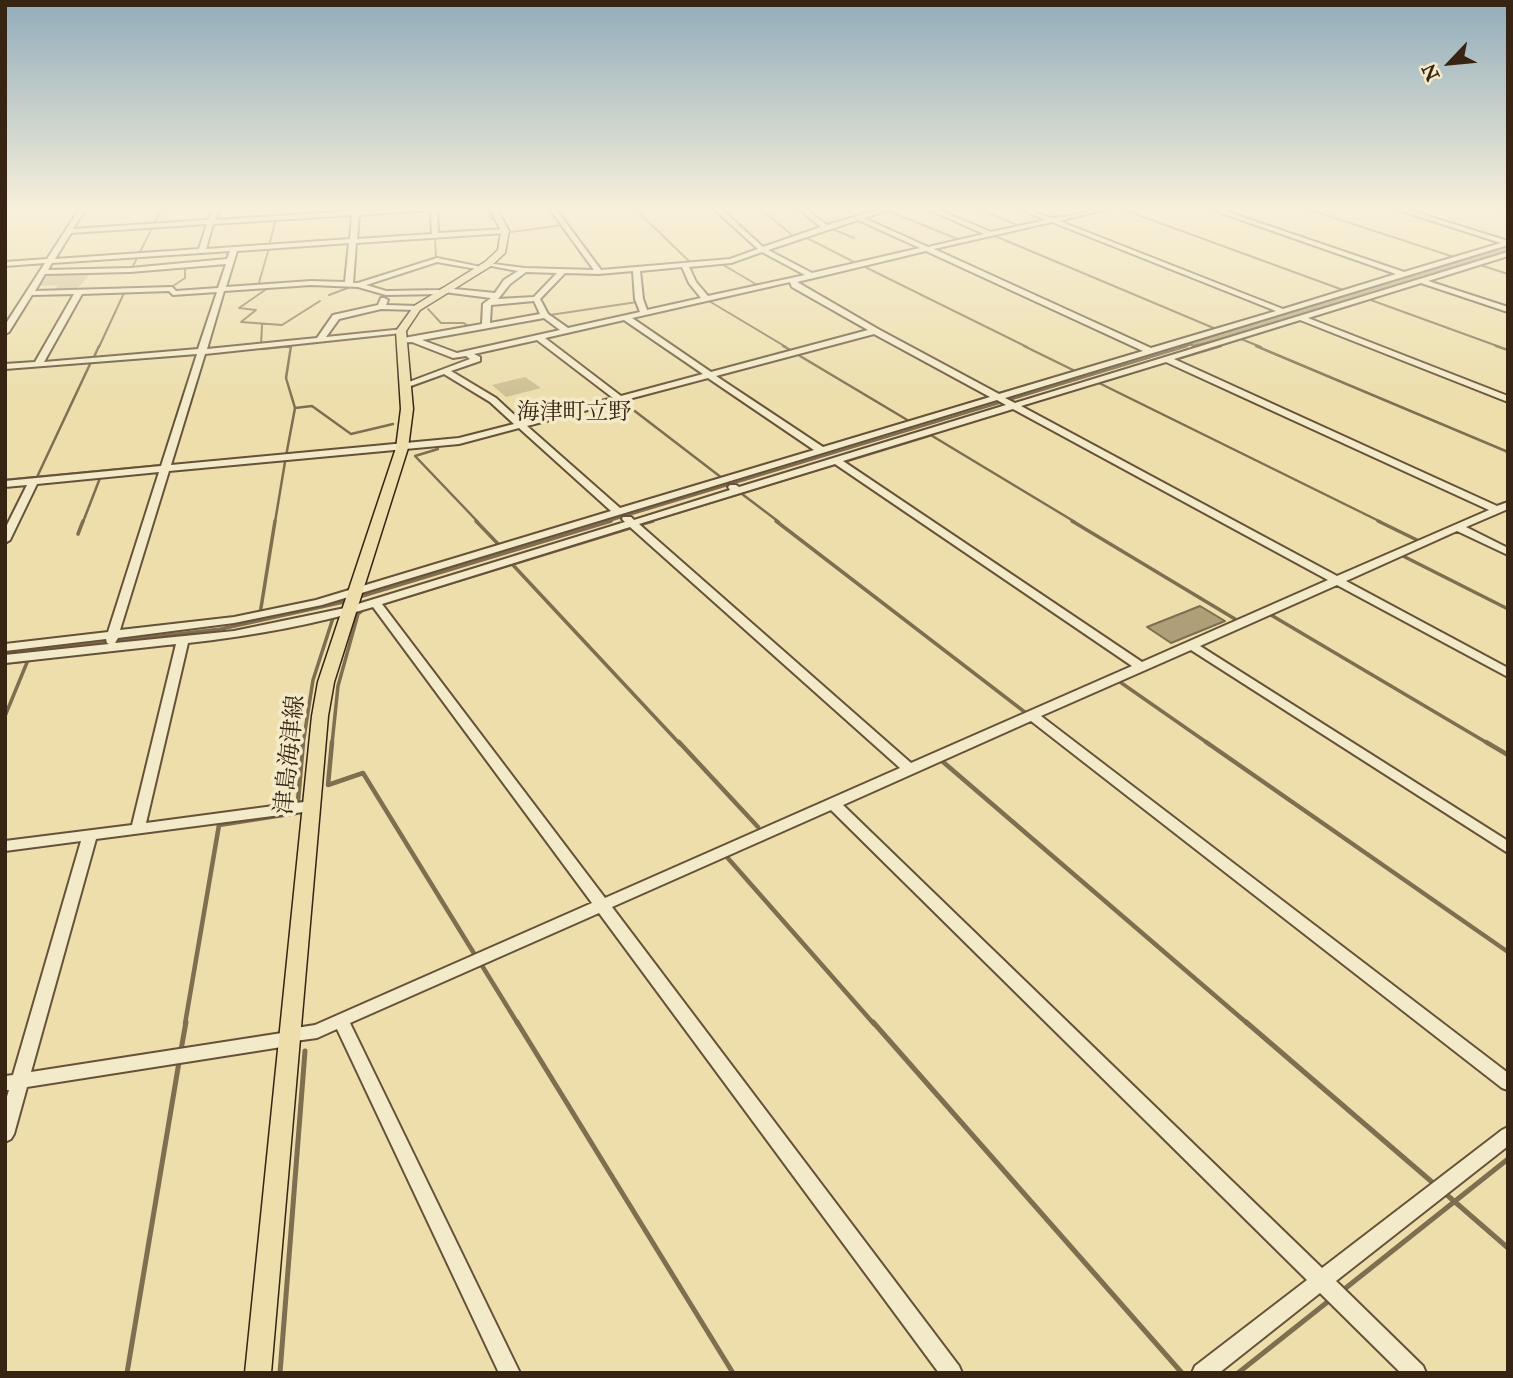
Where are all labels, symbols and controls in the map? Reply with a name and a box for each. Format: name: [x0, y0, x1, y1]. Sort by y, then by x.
north arrow: [1415, 28, 1485, 98]
text: N: [1417, 60, 1445, 85]
district label: 海津町立野: [517, 399, 631, 427]
street label: 津島海津線: [270, 694, 312, 816]

